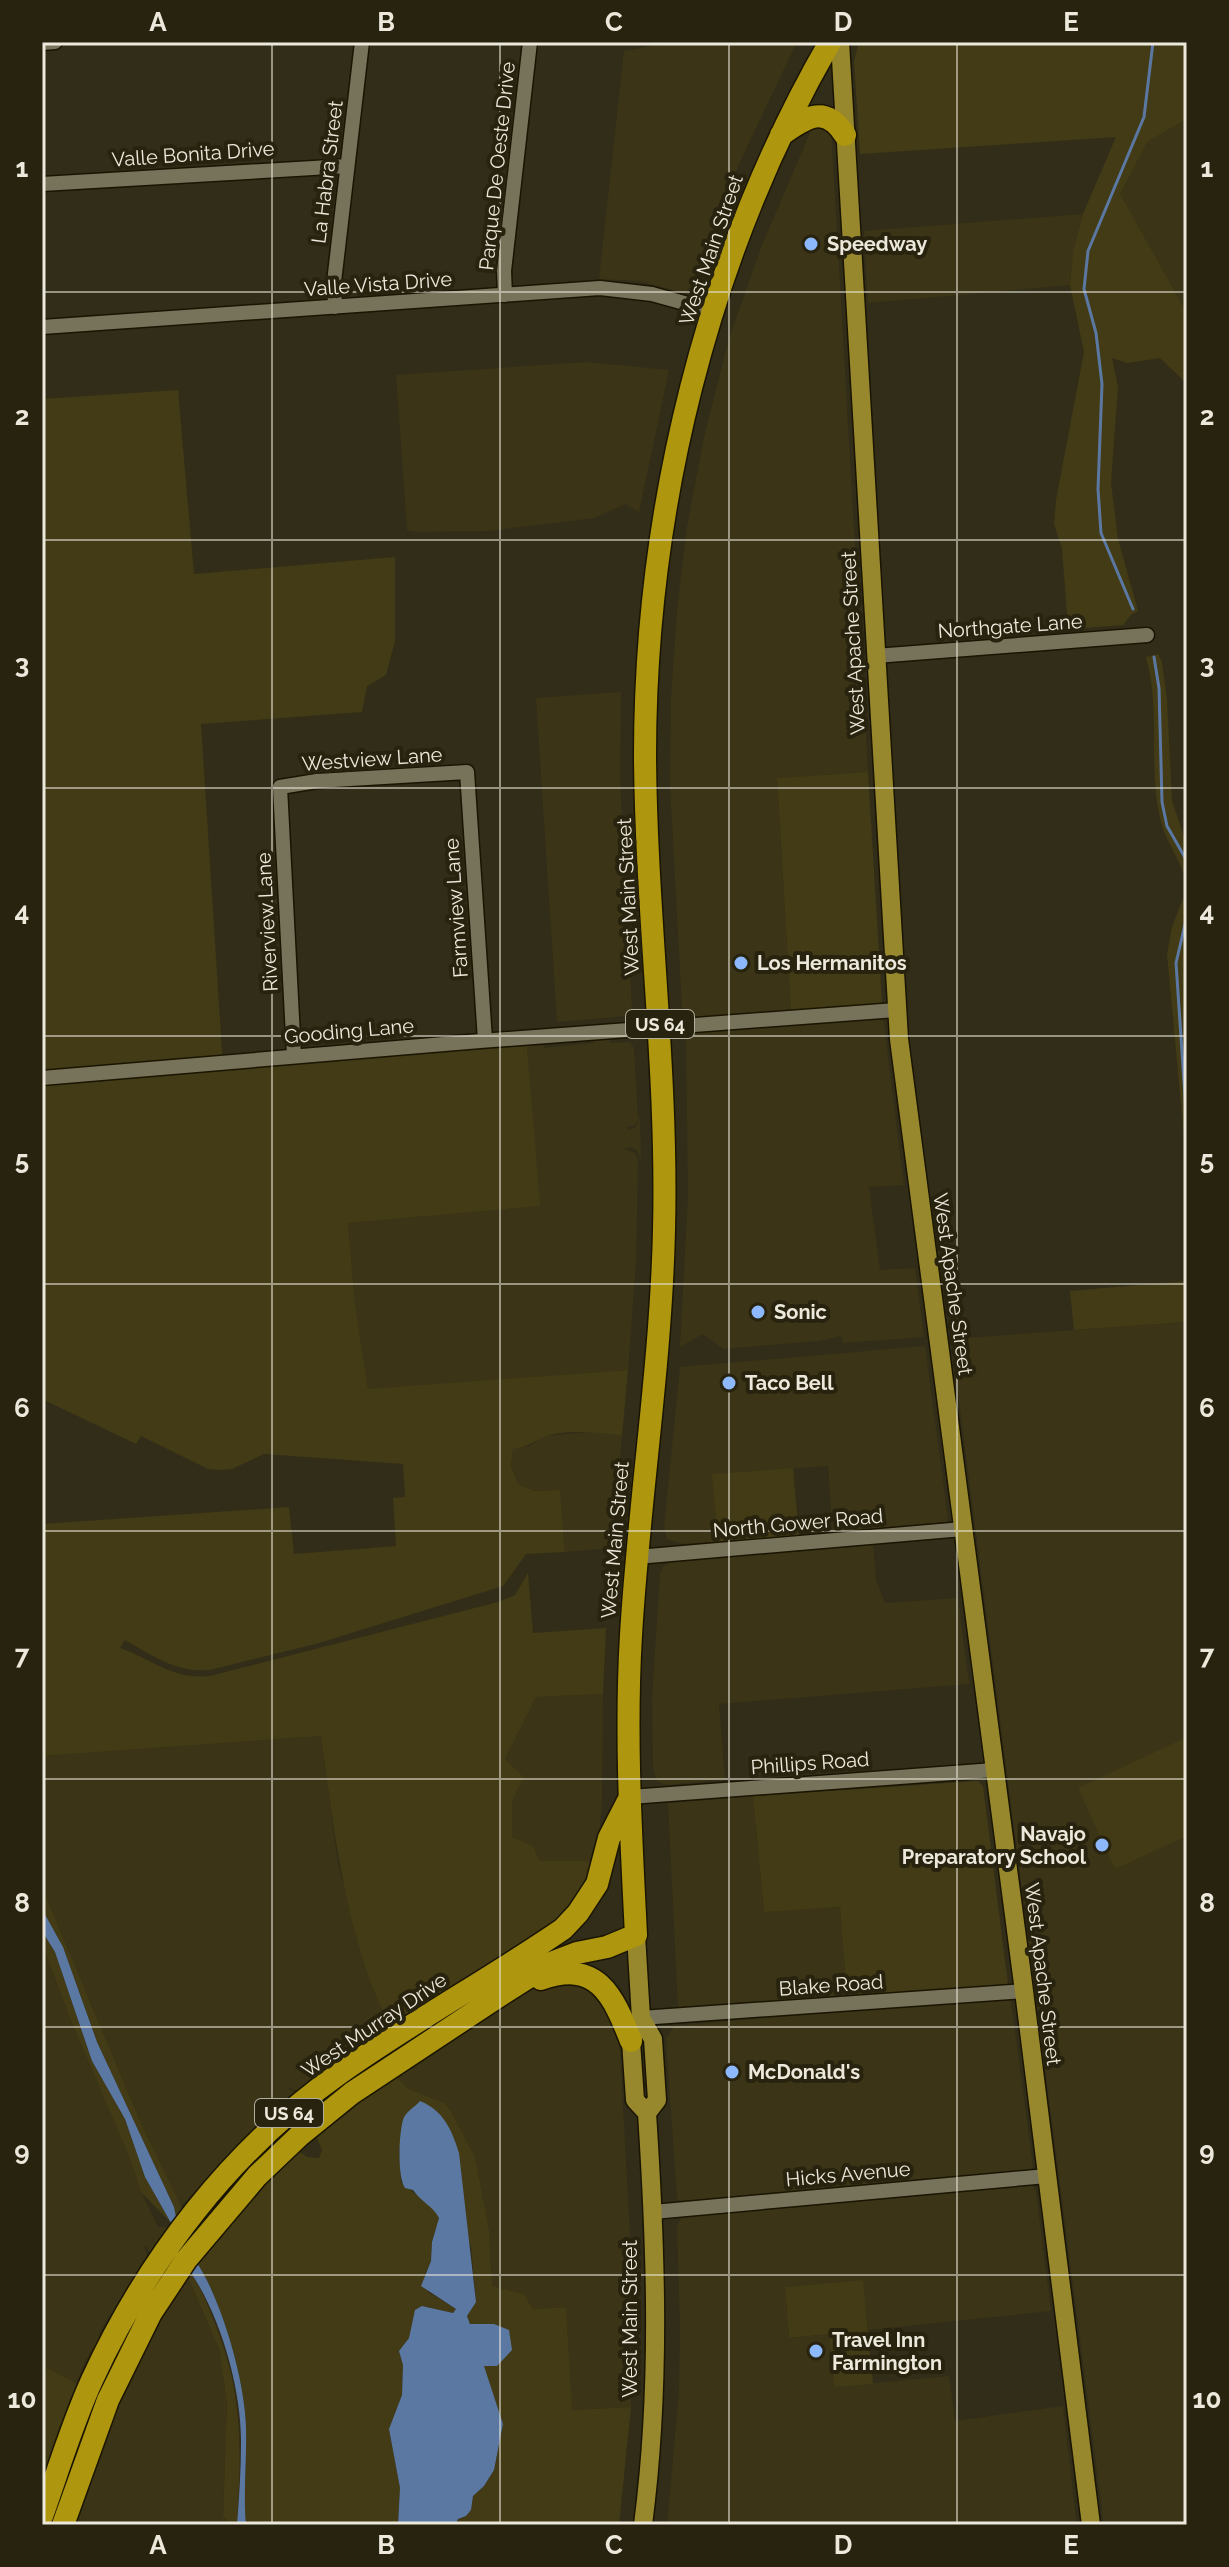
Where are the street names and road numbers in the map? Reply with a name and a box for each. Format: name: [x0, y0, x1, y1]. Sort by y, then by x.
street label: Parque De Oeste Drive: [474, 60, 520, 272]
street label: La Habra Street: [306, 99, 348, 245]
street label: Valle Bonita Drive: [111, 136, 275, 172]
street label: West Main Street: [674, 171, 748, 328]
street label: Valle Vista Drive: [303, 267, 453, 301]
street label: West Apache Street: [836, 550, 870, 735]
street label: Northgate Lane: [937, 609, 1083, 643]
street label: Westview Lane: [301, 742, 443, 776]
street label: West Main Street: [612, 817, 644, 976]
street label: Farmview Lane: [439, 837, 473, 979]
street label: Riverview Lane: [251, 851, 283, 992]
road number: US 64: [626, 1010, 694, 1038]
street label: Gooding Lane: [283, 1013, 415, 1049]
street label: West Apache Street: [928, 1191, 978, 1377]
street label: West Main Street: [596, 1460, 634, 1620]
street label: North Gower Road: [712, 1504, 884, 1542]
street label: Phillips Road: [750, 1747, 870, 1779]
street label: West Apache Street: [1020, 1881, 1066, 2067]
street label: West Murray Drive: [297, 1967, 451, 2082]
street label: Blake Road: [778, 1969, 884, 2001]
road number: US 64: [255, 2099, 323, 2127]
street label: Hicks Avenue: [785, 2157, 912, 2191]
street label: West Main Street: [618, 2240, 642, 2398]

